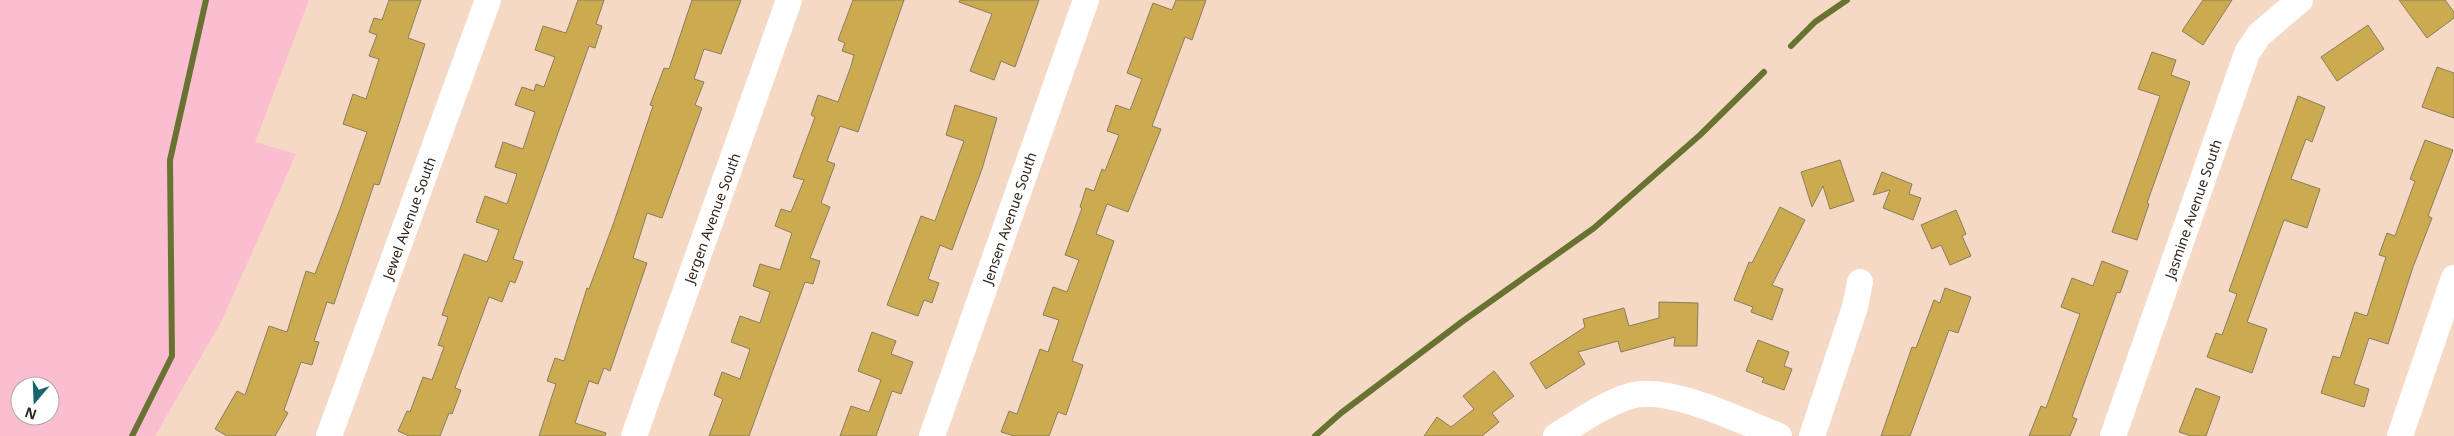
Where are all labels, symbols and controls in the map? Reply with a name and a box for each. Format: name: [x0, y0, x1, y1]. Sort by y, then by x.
street label: Jasmine Avenue South: [2160, 137, 2226, 283]
street label: Jensen Avenue South: [977, 149, 1041, 288]
street label: Jergen Avenue South: [679, 150, 744, 288]
street label: Jewel Avenue South: [377, 154, 440, 284]
north arrow: [10, 376, 60, 426]
text: N: [22, 403, 39, 425]

